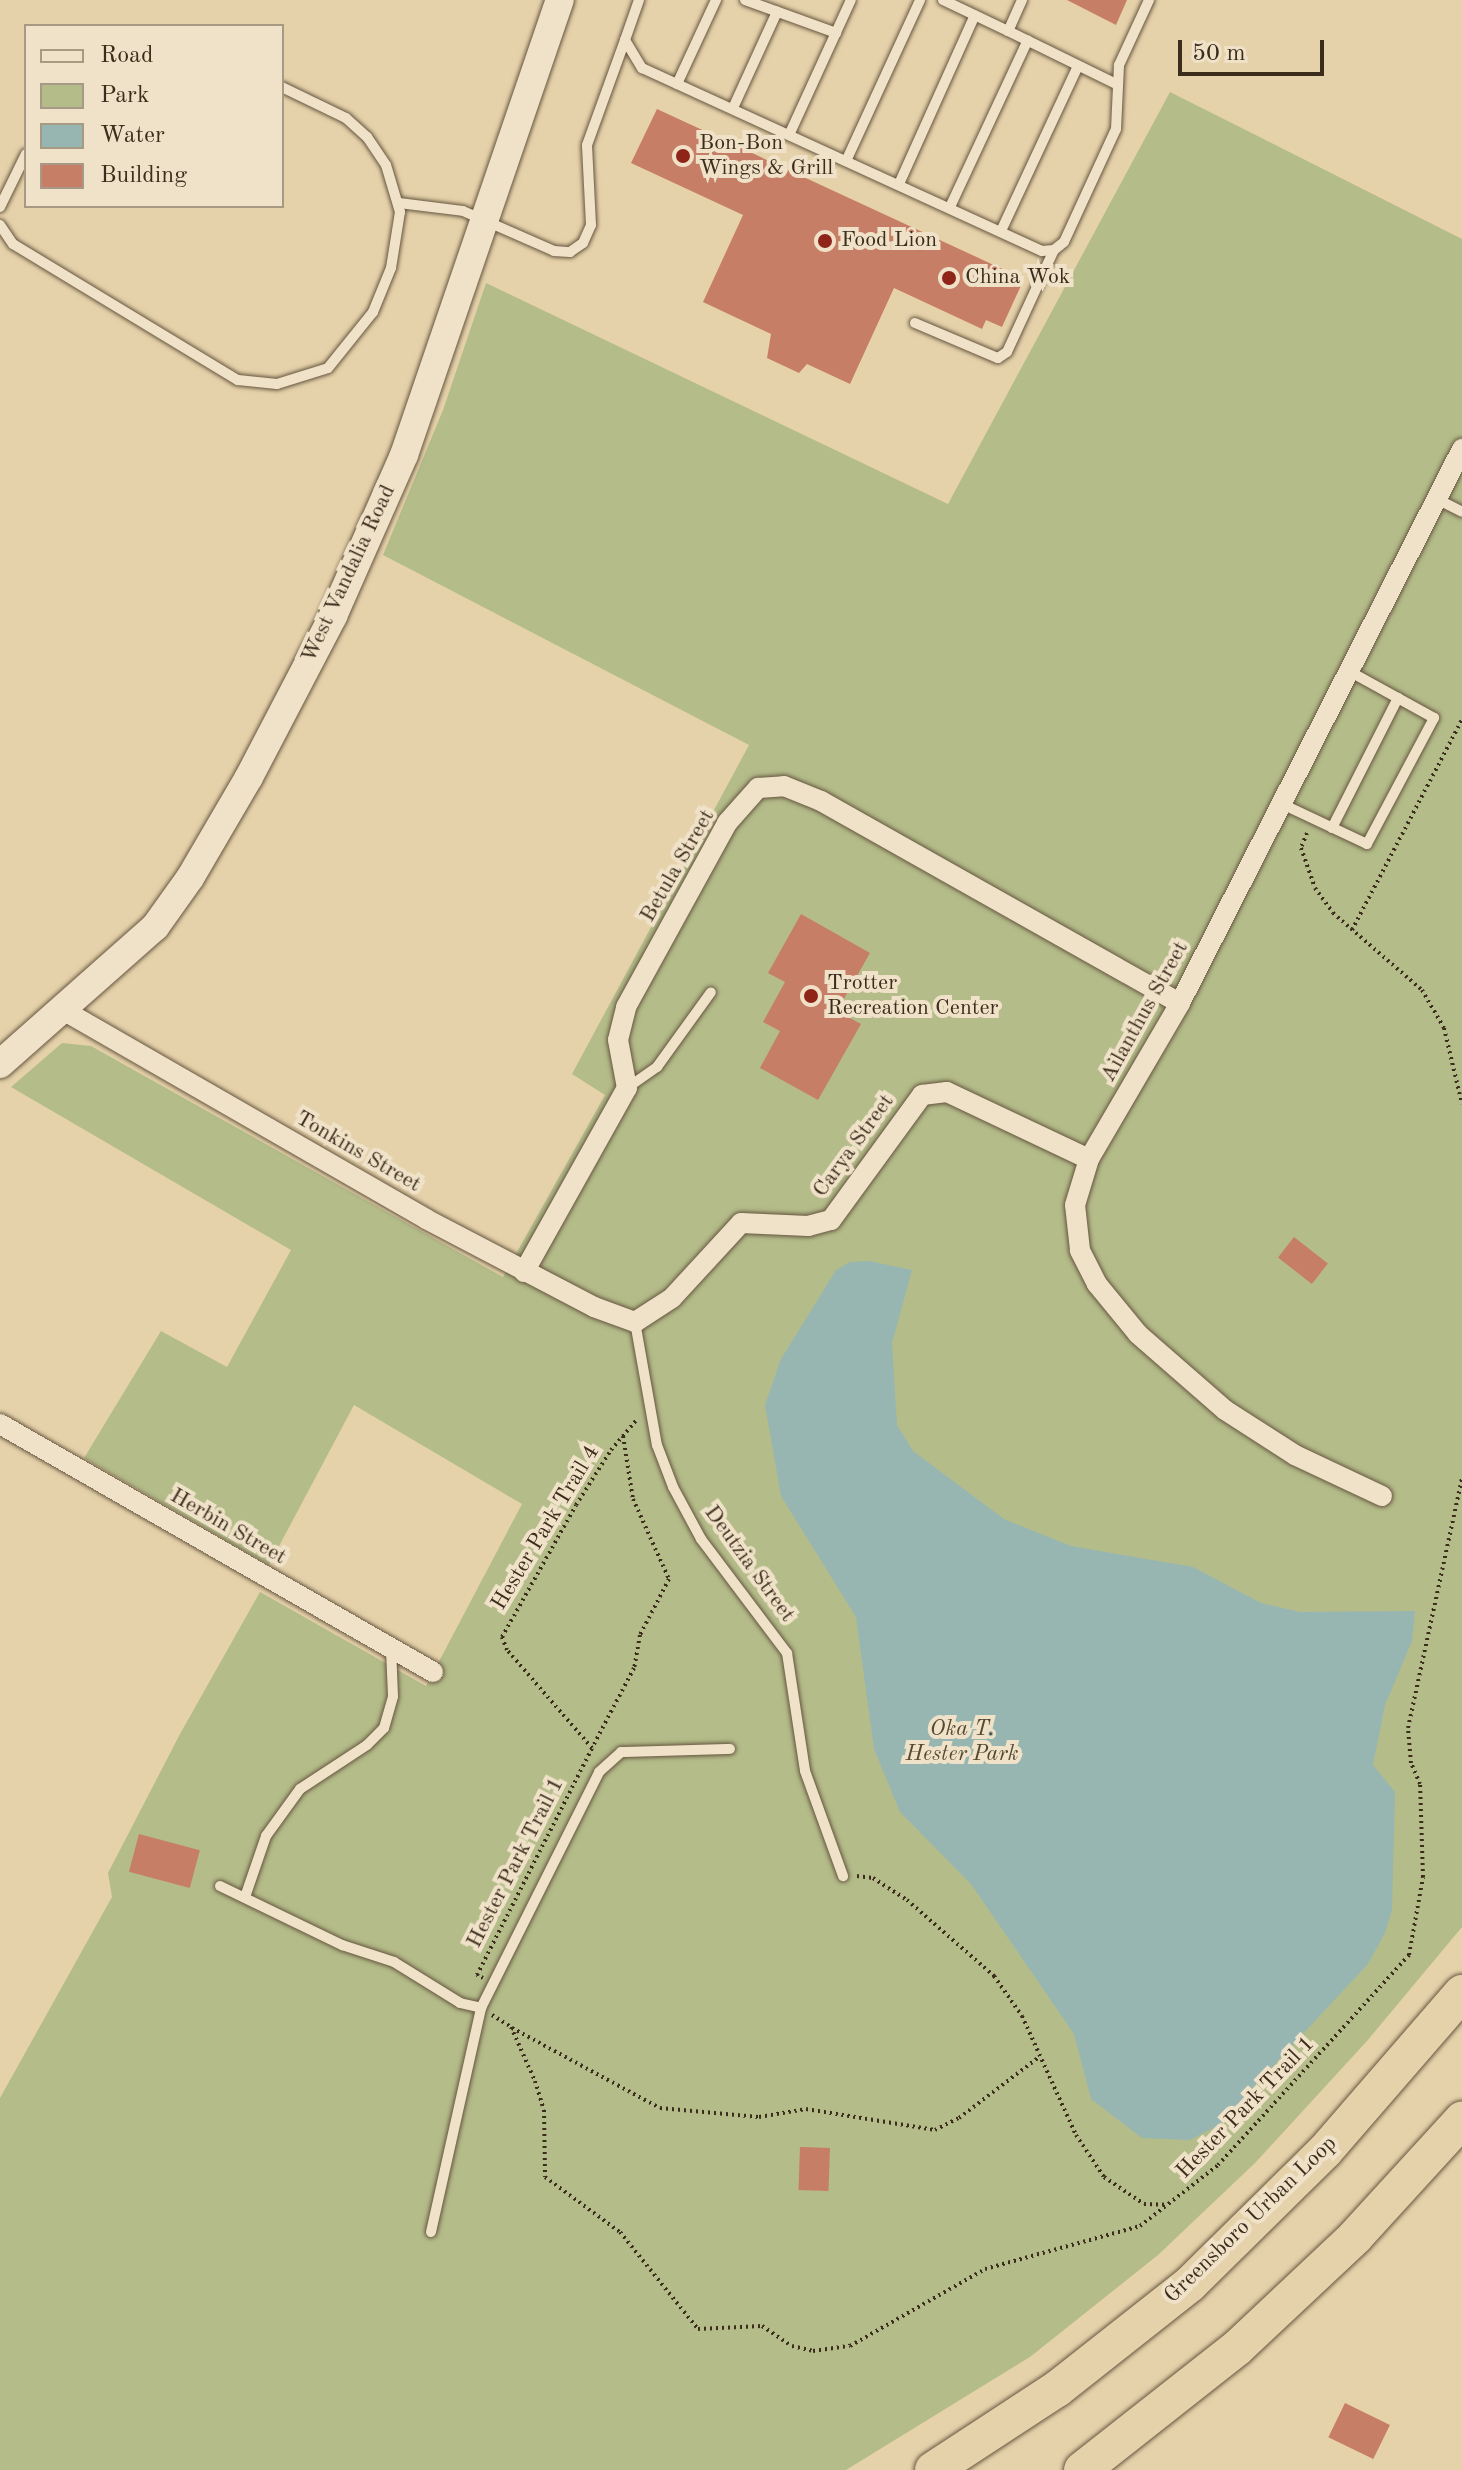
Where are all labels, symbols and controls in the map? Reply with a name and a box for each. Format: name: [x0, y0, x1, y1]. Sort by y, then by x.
legend: [24, 24, 284, 208]
scale bar: [1182, 24, 1328, 74]
text: 50 m: [1192, 42, 1246, 66]
text: Road: [100, 44, 153, 68]
text: Park: [100, 84, 149, 108]
text: Water: [100, 124, 165, 148]
place label: Bon-Bon Wings & Grill: [699, 130, 833, 182]
marker: Bon-Bon Wings & Grill: [674, 147, 692, 165]
text: Building: [100, 164, 187, 188]
place label: Food Lion: [841, 228, 937, 254]
marker: Food Lion: [816, 232, 834, 250]
place label: China Wok: [965, 265, 1070, 291]
marker: China Wok: [940, 269, 958, 287]
street label: West Vandalia Road: [296, 481, 402, 667]
street label: Betula Street: [635, 805, 721, 927]
street label: Ailanthus Street: [1095, 937, 1195, 1087]
place label: Trotter Recreation Center: [827, 970, 999, 1022]
marker: Trotter Recreation Center: [802, 987, 820, 1005]
street label: Carya Street: [808, 1089, 900, 1203]
street label: Tonkins Street: [291, 1106, 425, 1198]
street label: Hester Park Trail 4: [486, 1441, 606, 1615]
street label: Herbin Street: [165, 1483, 291, 1571]
street label: Deutzia Street: [698, 1501, 800, 1627]
park label: Oka T. Hester Park: [906, 1716, 1018, 1768]
street label: Hester Park Trail 1: [462, 1773, 570, 1953]
street label: Hester Park Trail 1: [1171, 2031, 1321, 2185]
street label: Greensboro Urban Loop: [1159, 2131, 1343, 2309]

